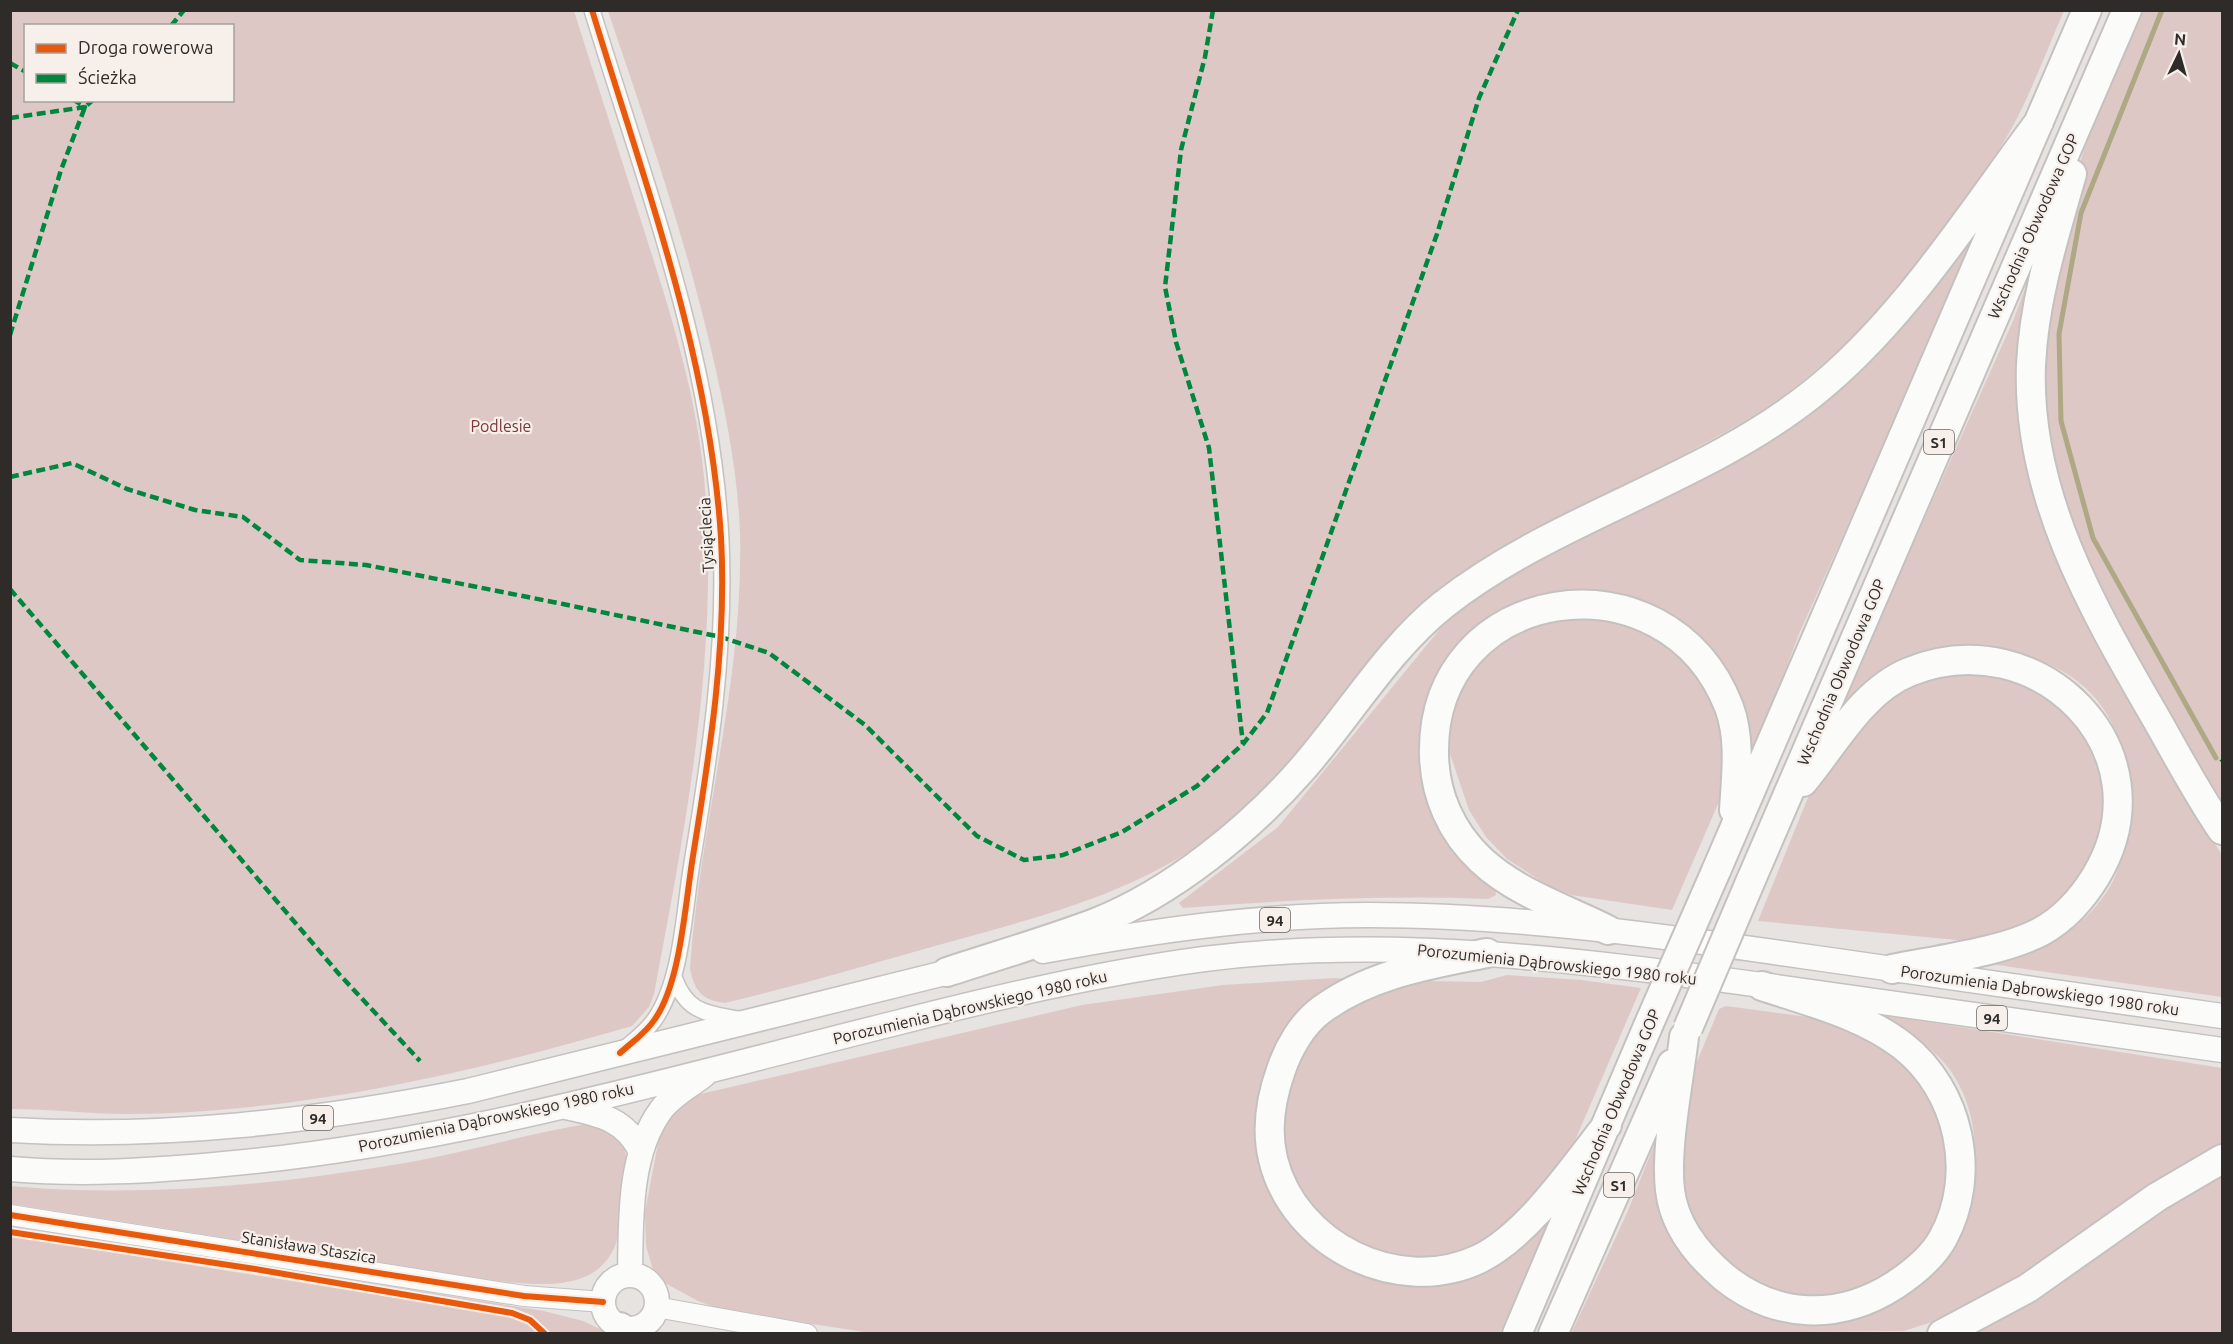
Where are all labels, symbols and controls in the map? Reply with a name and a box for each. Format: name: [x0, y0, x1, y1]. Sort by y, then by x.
legend: [24, 24, 234, 102]
north arrow: [2149, 24, 2209, 84]
text: N: [2174, 30, 2187, 49]
text: Droga rowerowa: [78, 37, 214, 57]
text: Ścieżka: [78, 66, 137, 87]
street label: Wschodnia Obwodowa GOP: [1984, 131, 2082, 321]
park label: Podlesie: [471, 417, 531, 435]
road number: S1: [1924, 430, 1954, 454]
street label: Tysiąclecia: [695, 497, 717, 573]
street label: Wschodnia Obwodowa GOP: [1793, 576, 1889, 768]
road number: 94: [1260, 908, 1290, 932]
street label: Porozumienia Dąbrowskiego 1980 roku: [1416, 940, 1698, 988]
street label: Porozumienia Dąbrowskiego 1980 roku: [1900, 962, 2180, 1018]
street label: Porozumienia Dąbrowskiego 1980 roku: [831, 967, 1109, 1047]
street label: Wschodnia Obwodowa GOP: [1568, 1006, 1664, 1198]
road number: 94: [1977, 1006, 2007, 1030]
street label: Porozumienia Dąbrowskiego 1980 roku: [357, 1079, 635, 1155]
road number: 94: [303, 1106, 333, 1130]
road number: S1: [1604, 1173, 1634, 1197]
street label: Stanisława Staszica: [240, 1227, 378, 1267]

